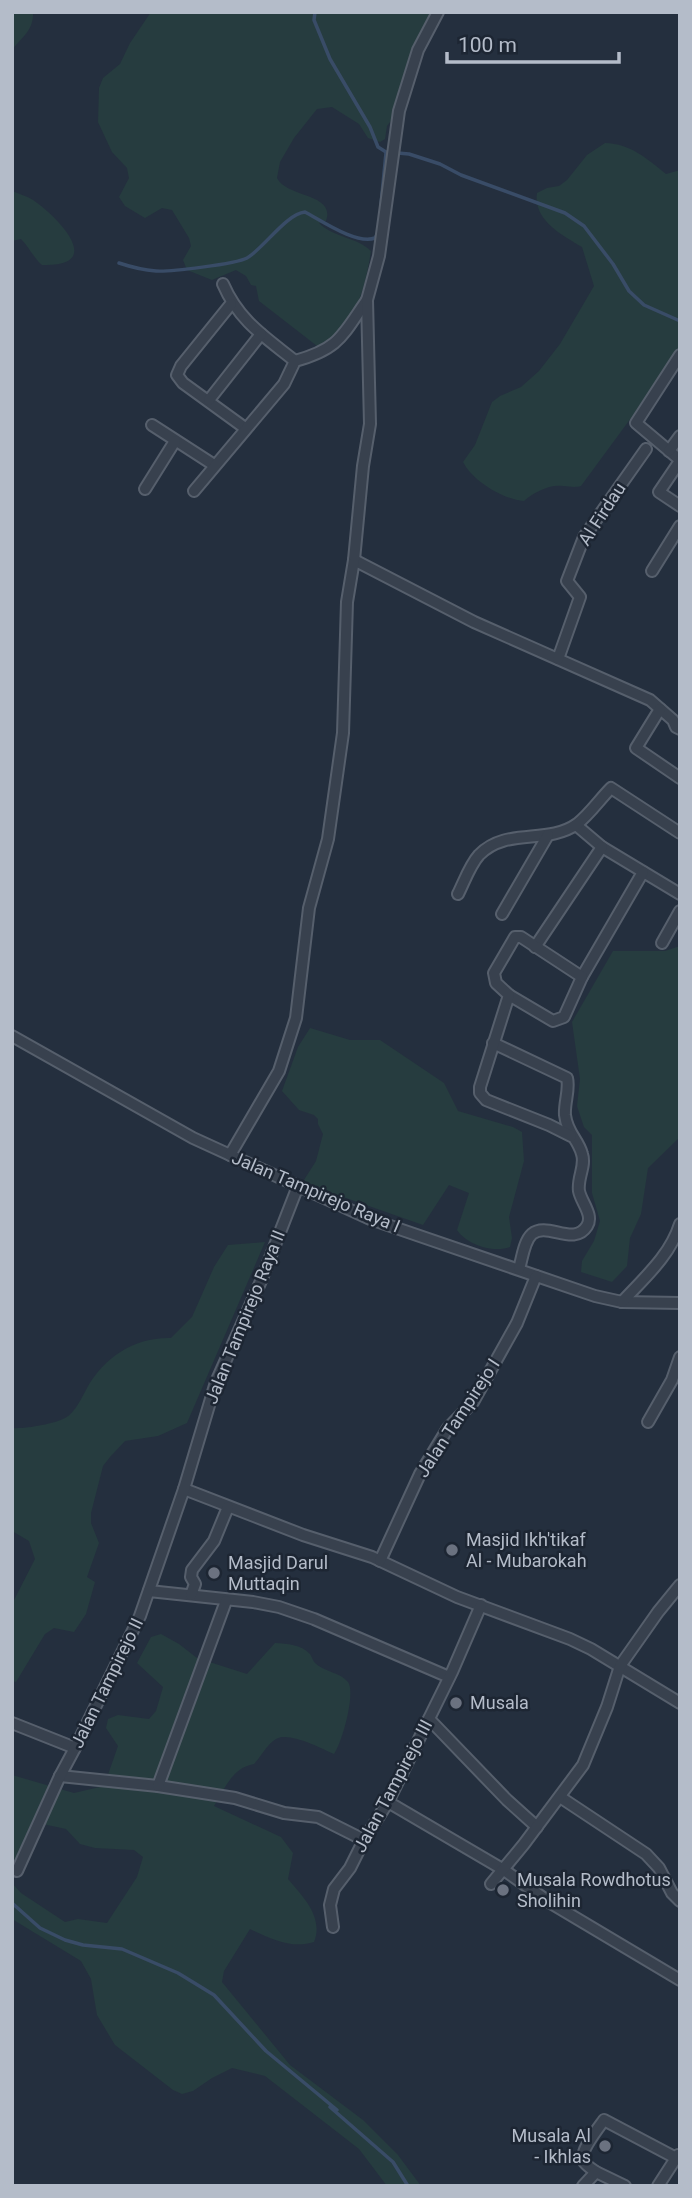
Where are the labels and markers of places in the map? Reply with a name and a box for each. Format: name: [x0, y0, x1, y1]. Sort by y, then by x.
place label: Masjid Ikh'tikaf Al - Mubarokah: [466, 1529, 587, 1571]
marker: Masjid Ikh'tikaf Al - Mubarokah: [444, 1542, 460, 1558]
place label: Masjid Darul Muttaqin: [228, 1552, 328, 1594]
marker: Masjid Darul Muttaqin: [206, 1565, 222, 1581]
place label: Musala: [470, 1692, 529, 1713]
marker: Musala: [448, 1695, 464, 1711]
place label: Musala Rowdhotus Sholihin: [517, 1869, 671, 1911]
marker: Musala Rowdhotus Sholihin: [495, 1882, 511, 1898]
place label: Musala Al - Ikhlas: [512, 2125, 591, 2167]
marker: Musala Al - Ikhlas: [597, 2138, 613, 2154]

